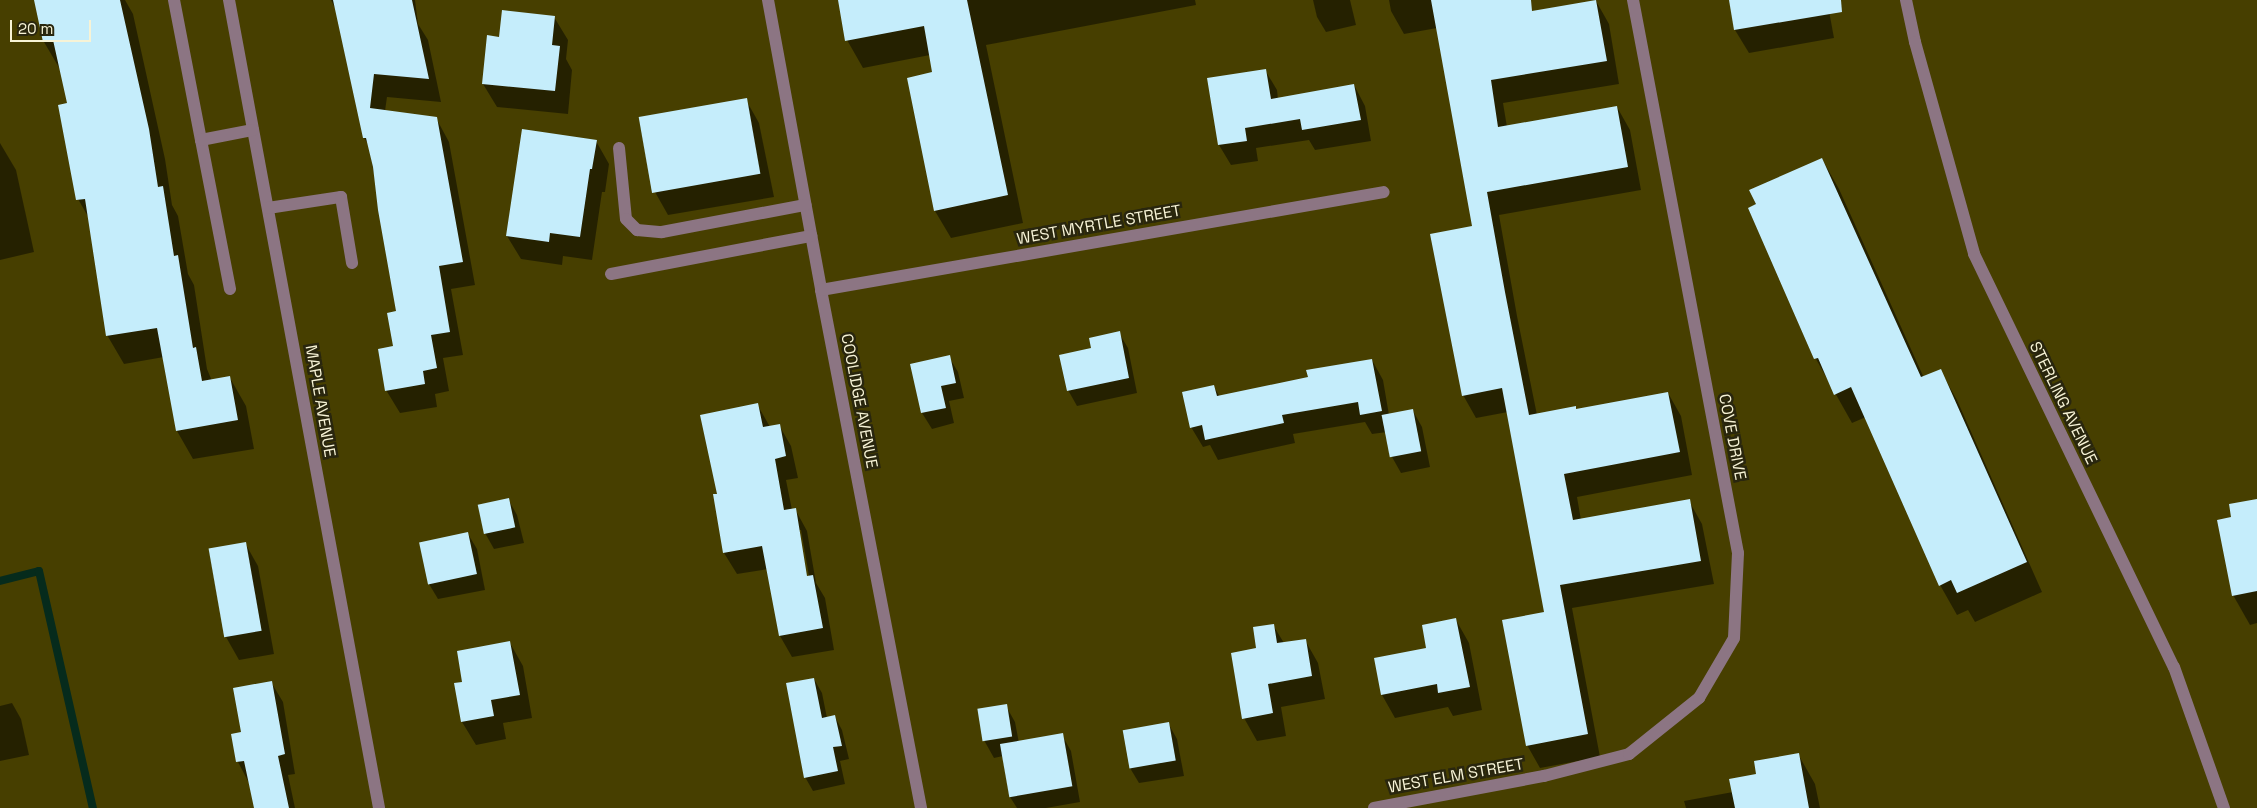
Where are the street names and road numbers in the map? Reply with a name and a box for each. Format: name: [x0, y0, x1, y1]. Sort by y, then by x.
street label: WEST MYRTLE STREET: [1015, 201, 1183, 249]
street label: COOLIDGE AVENUE: [837, 332, 881, 470]
street label: STERLING AVENUE: [2025, 338, 2101, 468]
street label: MAPLE AVENUE: [301, 343, 339, 459]
street label: COVE DRIVE: [1714, 392, 1750, 482]
street label: WEST ELM STREET: [1386, 755, 1526, 797]

